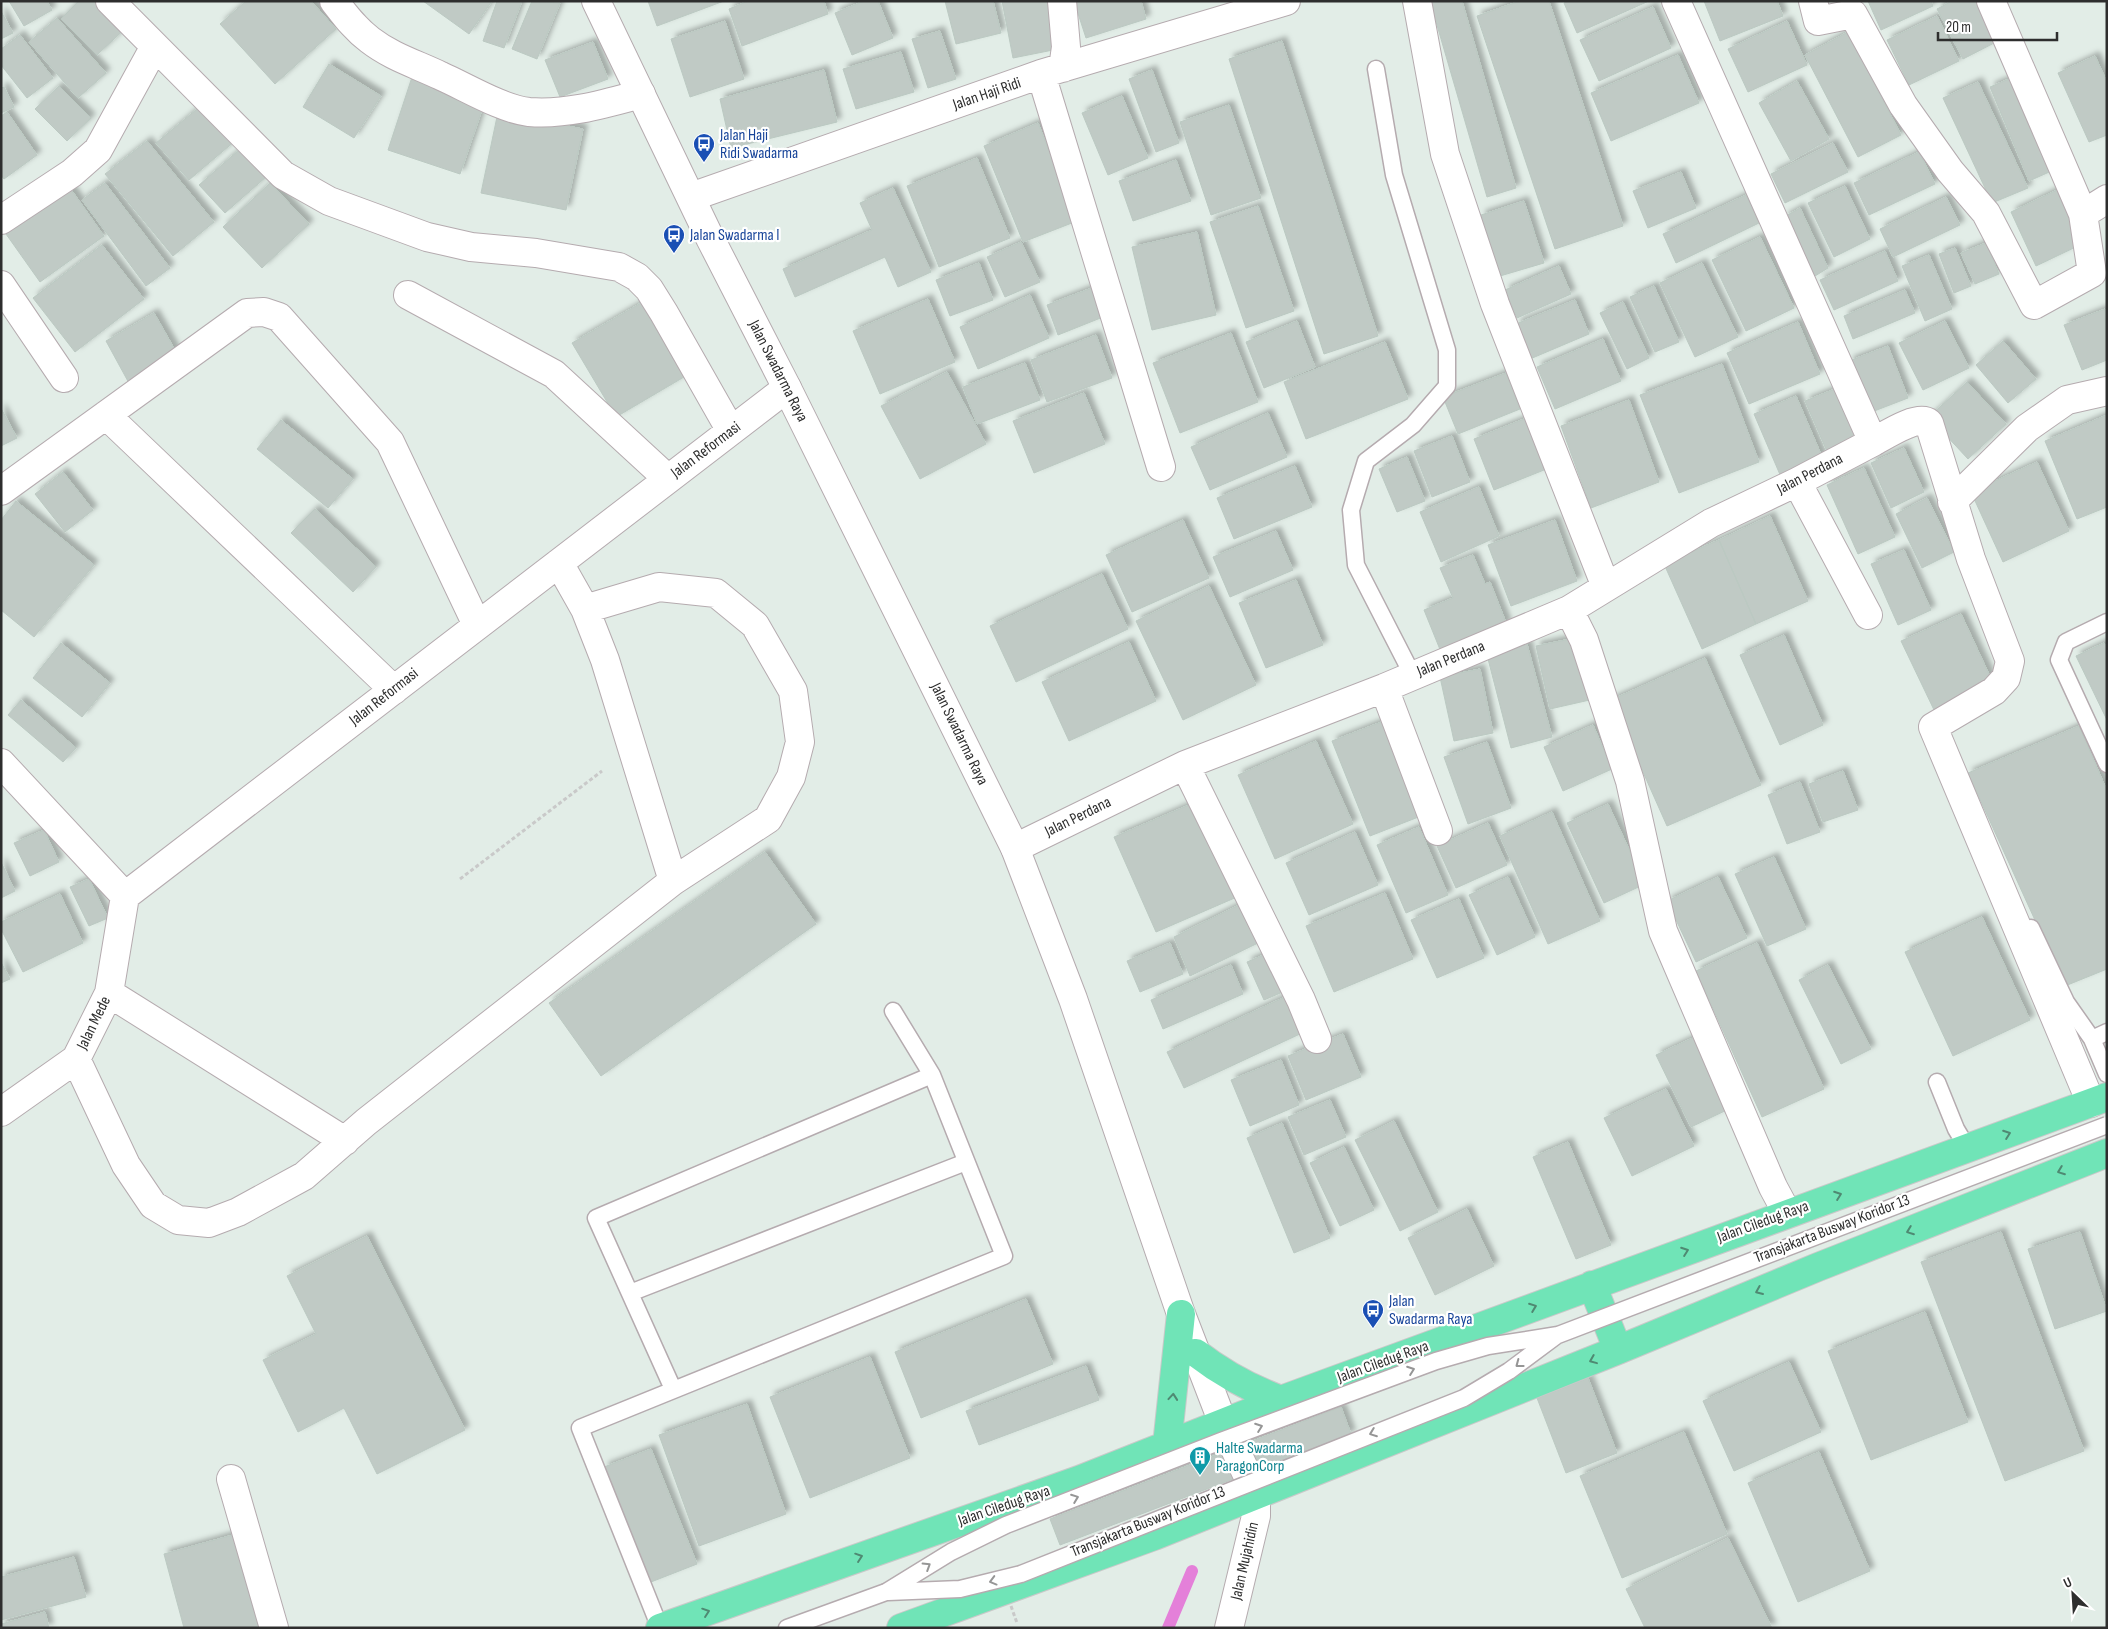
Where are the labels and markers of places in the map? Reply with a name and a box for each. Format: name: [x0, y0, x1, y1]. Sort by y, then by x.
place label: Jalan Haji Ridi Swadarma: [719, 126, 798, 163]
bus stop icon: Jalan Haji Ridi Swadarma: [692, 132, 716, 163]
bus stop icon: Jalan Swadarma I: [662, 223, 686, 254]
place label: Jalan Swadarma I: [689, 226, 779, 245]
place label: Jalan Swadarma Raya: [1388, 1292, 1473, 1329]
bus stop icon: Jalan Swadarma Raya: [1361, 1298, 1385, 1329]
place label: Halte Swadarma ParagonCorp: [1216, 1439, 1303, 1476]
building icon: Halte Swadarma ParagonCorp: [1188, 1445, 1212, 1476]

